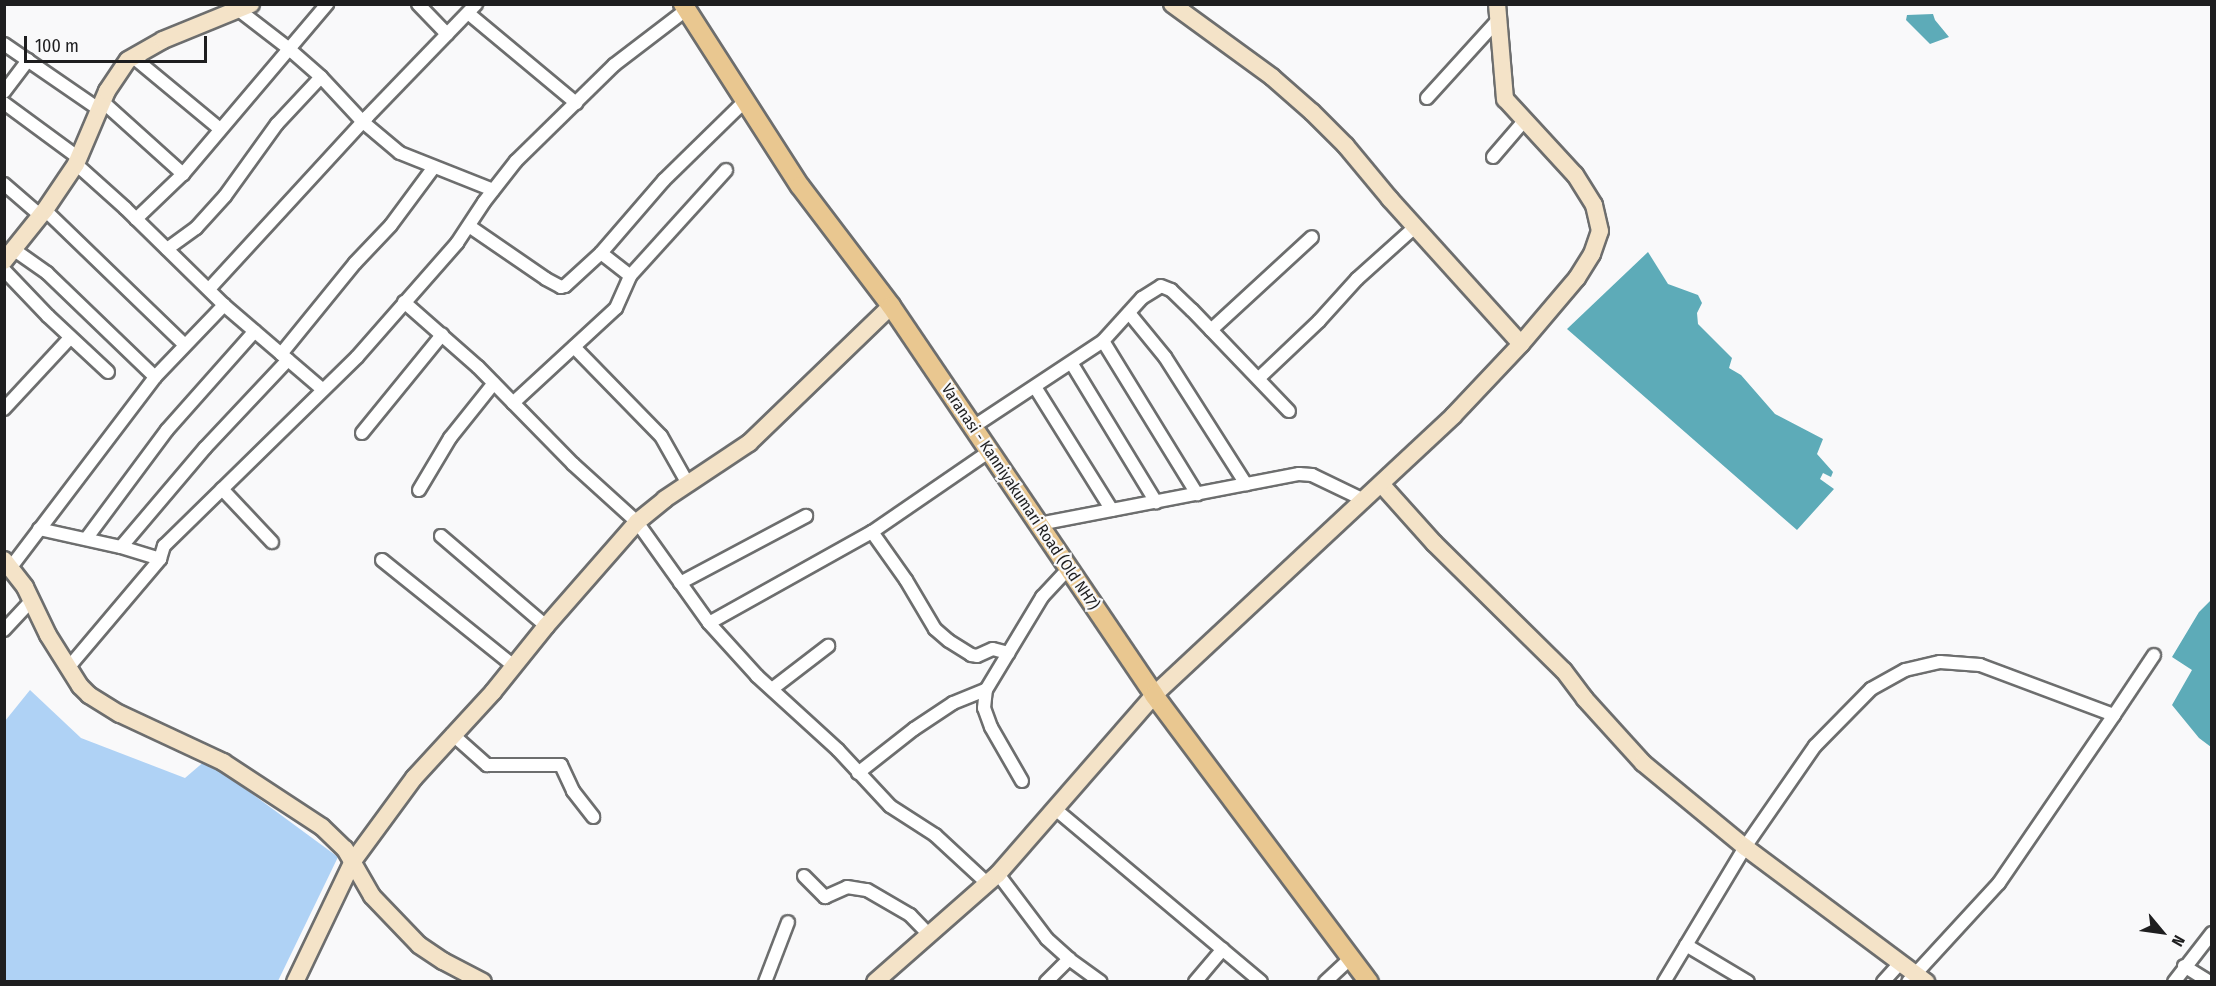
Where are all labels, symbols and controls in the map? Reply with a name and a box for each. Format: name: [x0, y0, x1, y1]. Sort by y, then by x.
scale bar: [27, 24, 210, 62]
text: 100 m: [35, 35, 79, 57]
street label: Varanasi - Kanniyakumari Road (Old NH7): [937, 380, 1103, 614]
north arrow: [2132, 902, 2192, 962]
text: N: [2168, 932, 2189, 950]

